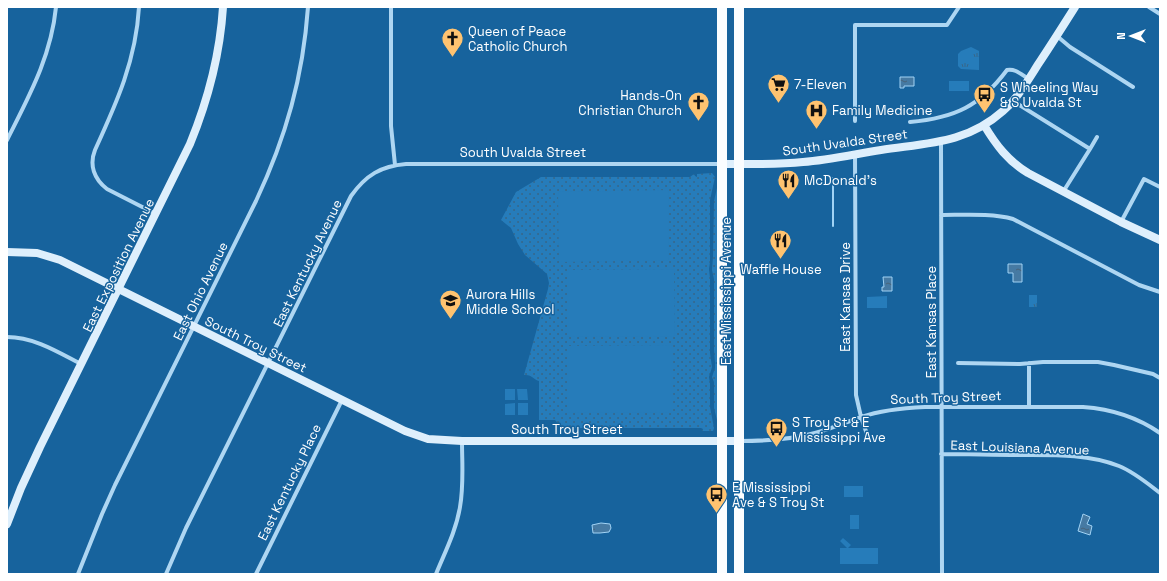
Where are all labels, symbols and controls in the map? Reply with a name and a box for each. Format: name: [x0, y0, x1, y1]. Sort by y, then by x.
north arrow: [1111, 16, 1151, 56]
place label: Queen of Peace Catholic Church: [468, 23, 567, 55]
church icon: Queen of Peace Catholic Church: [439, 25, 465, 58]
text: N: [1114, 32, 1128, 40]
supermarket icon: 7-Eleven: [765, 71, 791, 104]
place label: 7-Eleven: [794, 76, 847, 93]
place label: S Wheeling Way & S Uvalda St: [1000, 79, 1098, 111]
bus stop icon: S Wheeling Way & S Uvalda St: [971, 81, 997, 114]
place label: Hands-On Christian Church: [578, 87, 682, 119]
church icon: Hands-On Christian Church: [685, 89, 711, 122]
hospital icon: Family Medicine: [804, 97, 830, 130]
place label: Family Medicine: [832, 102, 932, 119]
street label: South Uvalda Street: [781, 125, 909, 160]
street label: South Uvalda Street: [460, 144, 586, 161]
restaurant icon: McDonald's: [775, 167, 801, 200]
place label: McDonald's: [804, 172, 877, 189]
street label: East Exposition Avenue: [79, 196, 158, 335]
street label: East Kentucky Avenue: [269, 197, 346, 330]
street label: East Mississippi Avenue: [718, 217, 735, 365]
restaurant icon: Waffle House: [768, 228, 794, 261]
street label: East Ohio Avenue: [169, 239, 232, 343]
street label: East Kansas Drive: [837, 242, 854, 352]
place label: Waffle House: [740, 261, 822, 278]
street label: East Kansas Place: [923, 266, 940, 378]
place label: Aurora Hills Middle School: [466, 286, 554, 318]
school or university icon: Aurora Hills Middle School: [438, 288, 464, 321]
street label: South Troy Street: [202, 312, 310, 376]
street label: South Troy Street: [890, 387, 1002, 408]
place label: S Troy St & E Mississippi Ave: [792, 414, 886, 446]
bus stop icon: S Troy St & E Mississippi Ave: [764, 416, 790, 449]
street label: East Kentucky Place: [254, 421, 325, 543]
street label: South Troy Street: [511, 421, 623, 438]
street label: East Louisiana Avenue: [950, 437, 1090, 458]
place label: E Mississippi Ave & S Troy St: [732, 479, 825, 511]
bus stop icon: E Mississippi Ave & S Troy St: [703, 481, 729, 514]

